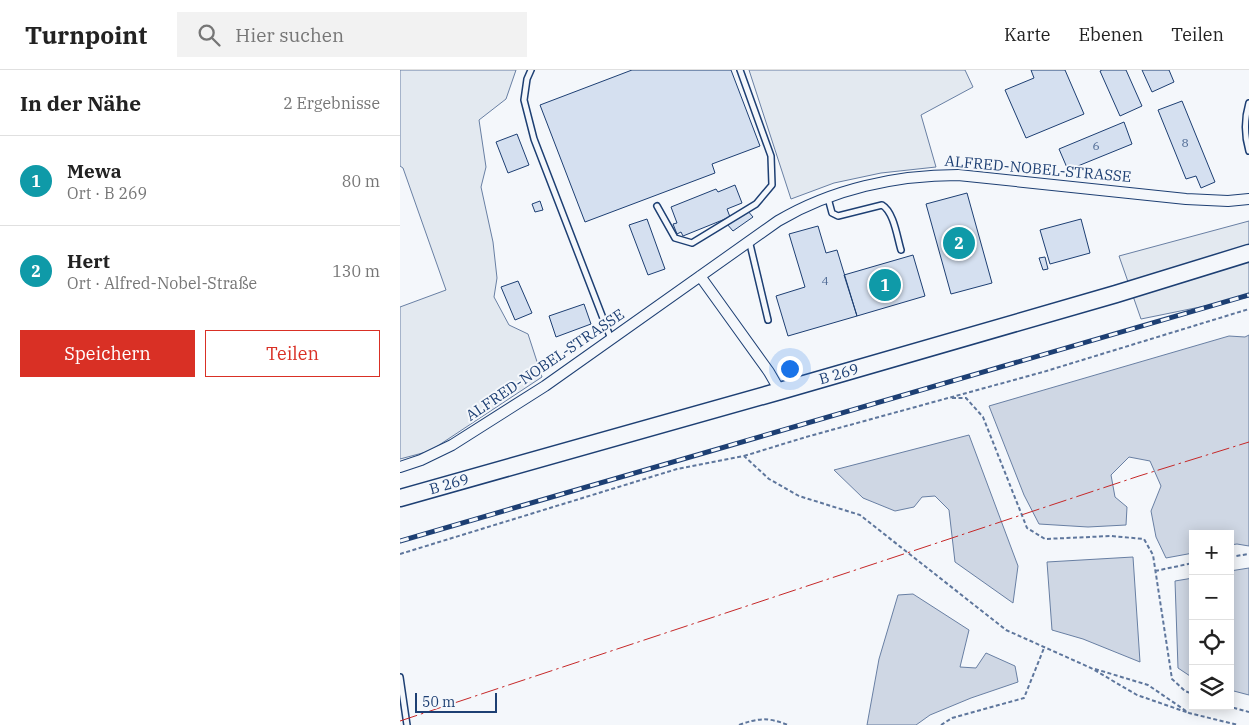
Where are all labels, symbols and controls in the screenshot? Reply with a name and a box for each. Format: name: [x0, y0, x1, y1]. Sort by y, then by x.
search box: [177, 12, 527, 57]
text: Turnpoint: [25, 19, 147, 51]
icon: search: [195, 21, 223, 49]
text: Hier suchen: [235, 23, 344, 47]
text: Karte: [1004, 23, 1050, 46]
text: Ebenen: [1078, 23, 1143, 46]
text: Teilen: [1171, 23, 1224, 46]
text: In der Nähe: [20, 89, 141, 117]
text: 2 Ergebnisse: [283, 93, 380, 113]
house number: 8: [1181, 135, 1189, 150]
house number: 6: [1092, 138, 1100, 153]
street label: ALFRED-NOBEL-STRASSE: [944, 151, 1132, 186]
text: Mewa: [67, 159, 122, 183]
text: 1: [31, 171, 41, 191]
text: 80 m: [342, 171, 380, 191]
text: Ort · B 269: [67, 183, 147, 203]
pin: 2: [943, 224, 975, 262]
text: Hert: [67, 249, 110, 273]
text: 2: [31, 261, 41, 281]
text: 130 m: [332, 261, 380, 281]
pin: 1: [869, 266, 901, 304]
text: Ort · Alfred-Nobel-Straße: [67, 273, 257, 293]
house number: 4: [821, 273, 829, 288]
street label: ALFRED-NOBEL-STRASSE: [462, 304, 628, 425]
button: Speichern: [20, 330, 195, 377]
button: Teilen: [205, 330, 380, 377]
your location: [777, 356, 803, 382]
street label: B 269: [817, 359, 861, 388]
street label: B 269: [427, 469, 471, 498]
map controls: [1189, 530, 1234, 710]
button: +: [1189, 530, 1234, 575]
button: −: [1189, 575, 1234, 620]
button: locate: [1189, 620, 1234, 665]
button: layers: [1189, 665, 1234, 710]
scale bar: [415, 690, 498, 713]
text: 50 m: [422, 693, 455, 711]

